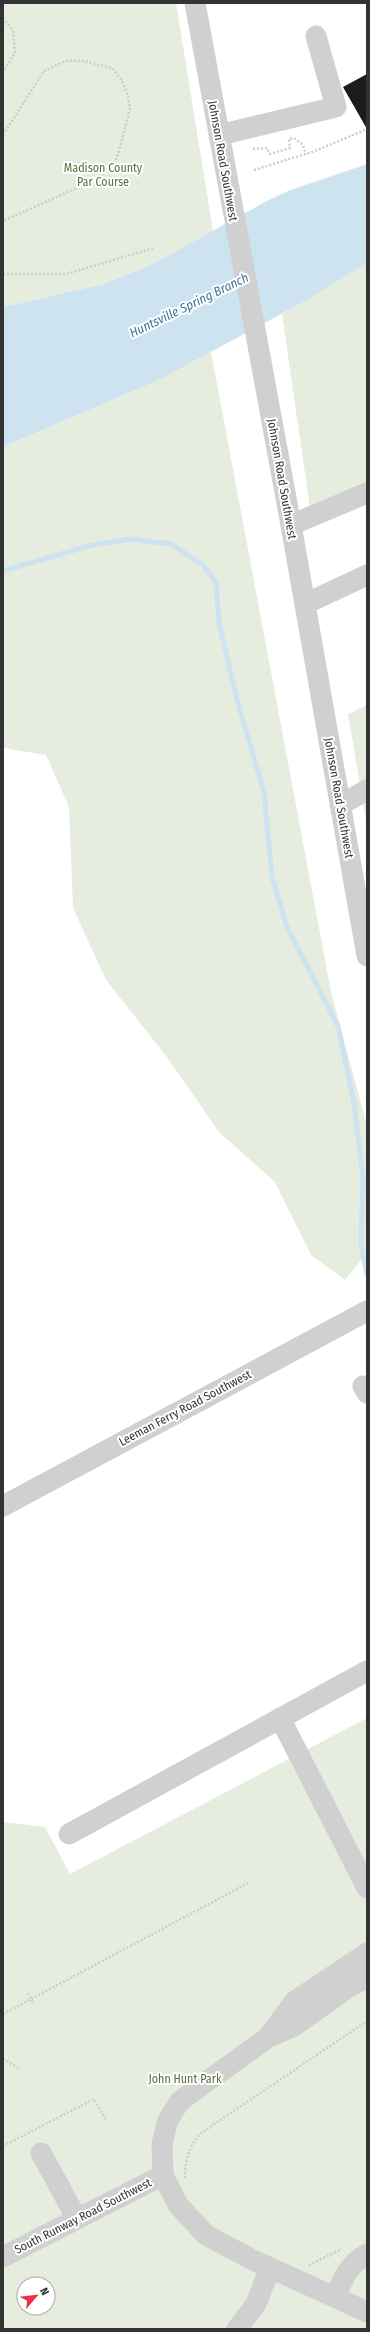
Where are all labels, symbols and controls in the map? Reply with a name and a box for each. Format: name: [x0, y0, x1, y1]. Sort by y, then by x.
street label: Johnson Road Southwest: [206, 100, 241, 222]
park label: Madison County Par Course: [64, 161, 143, 189]
water label: Huntsville Spring Branch: [127, 270, 251, 340]
street label: Johnson Road Southwest: [265, 418, 300, 540]
street label: Johnson Road Southwest: [322, 737, 357, 859]
street label: Leeman Ferry Road Southwest: [116, 1367, 254, 1449]
park label: John Hunt Park: [149, 2072, 222, 2086]
street label: South Runway Road Southwest: [12, 2175, 154, 2257]
north arrow: [16, 2276, 56, 2316]
text: N: [37, 2286, 52, 2298]

